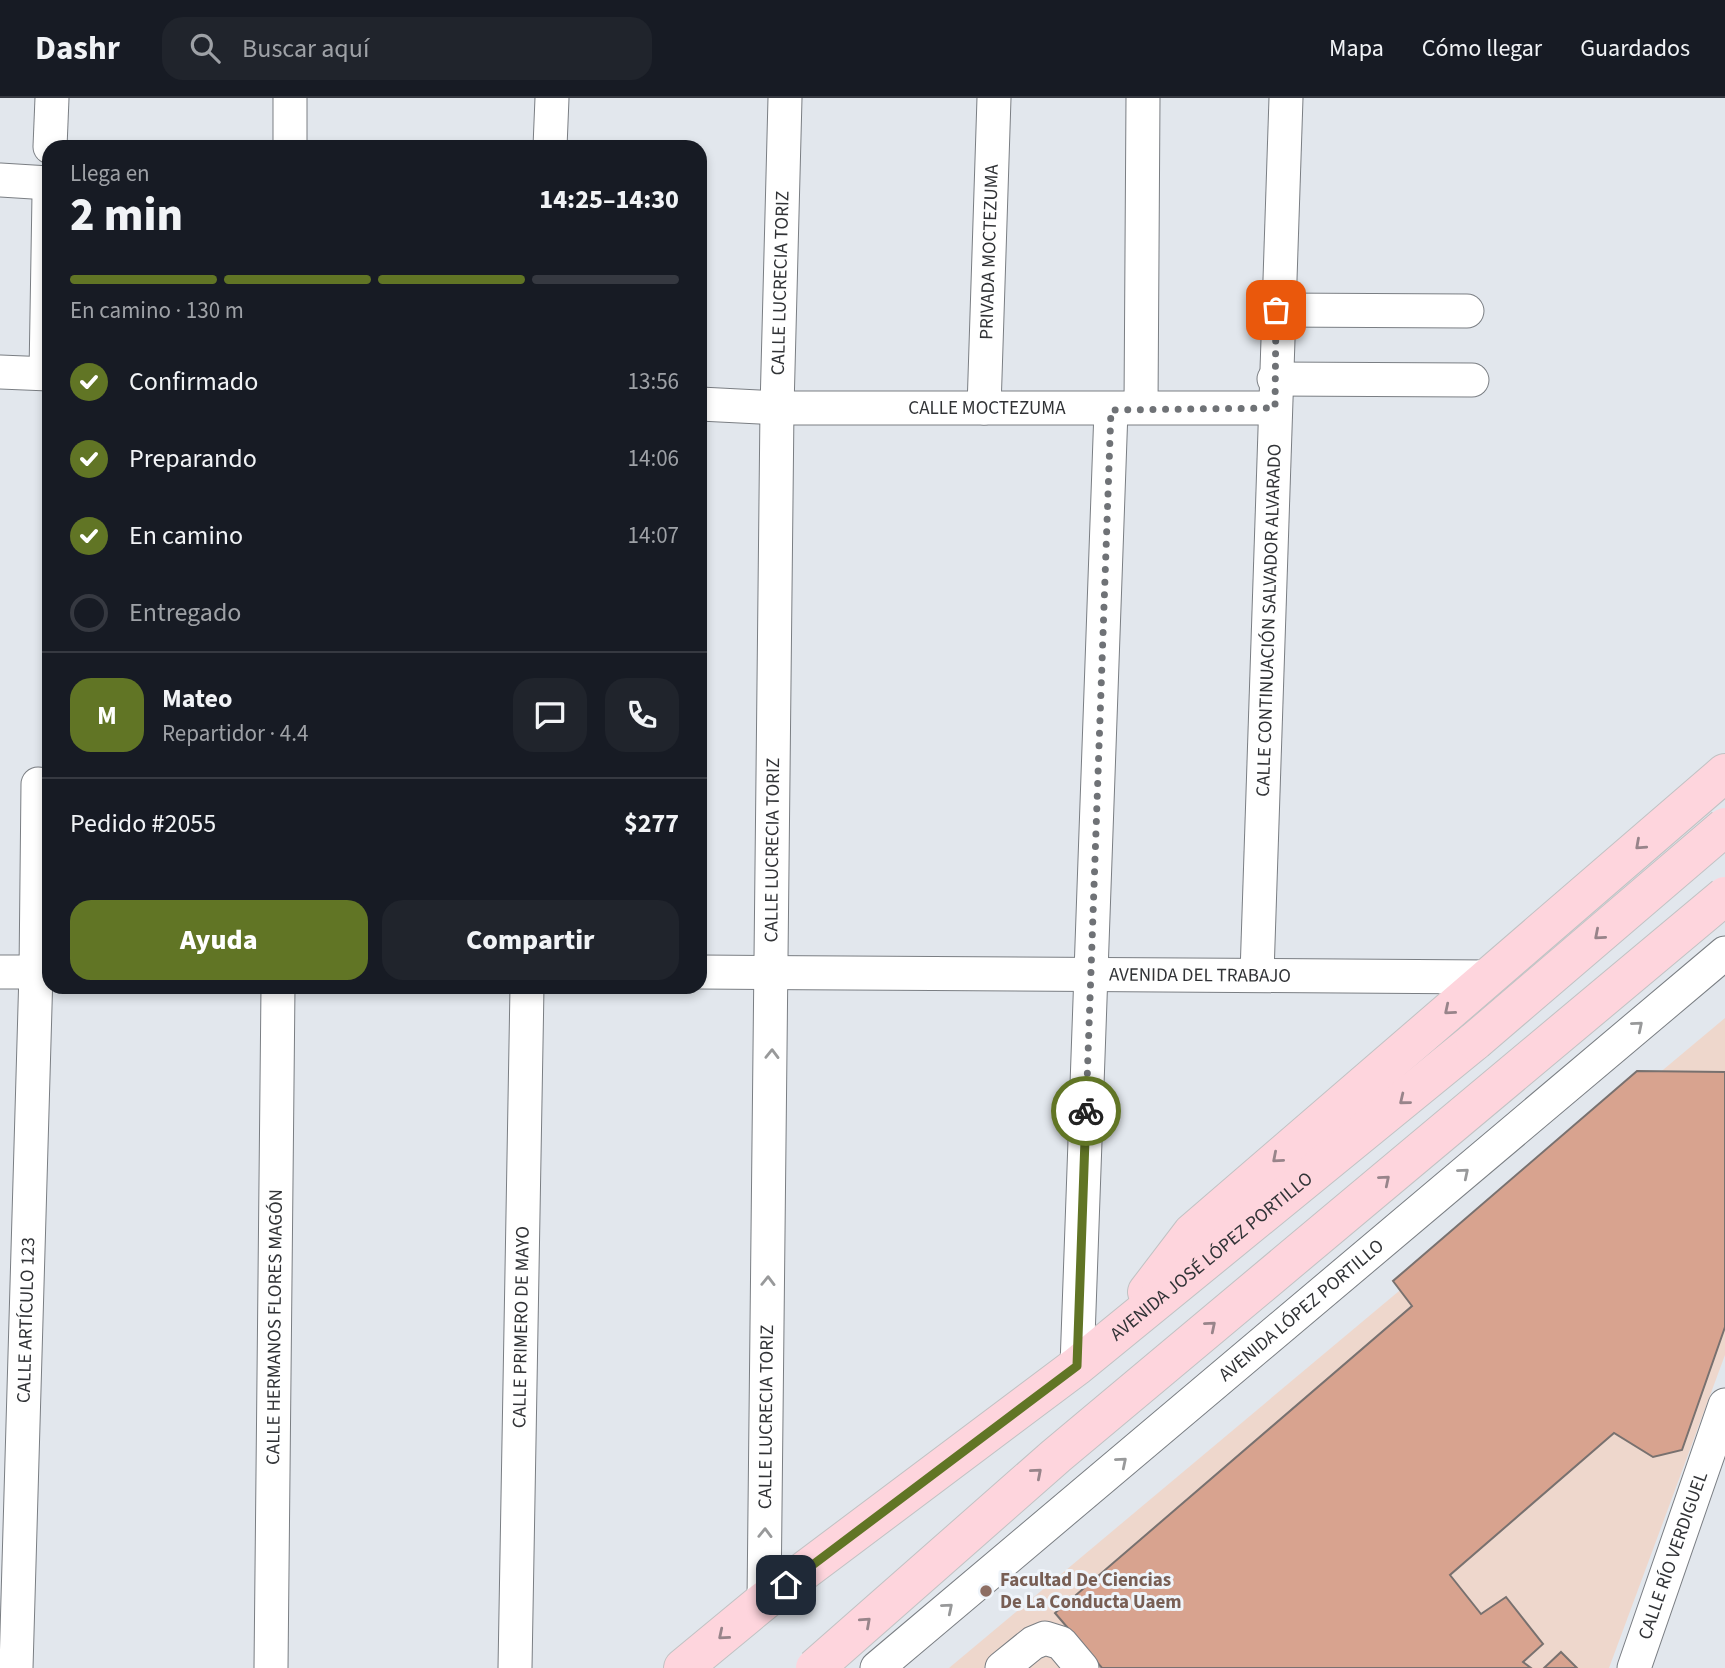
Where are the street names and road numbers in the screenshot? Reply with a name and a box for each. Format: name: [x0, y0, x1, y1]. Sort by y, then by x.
street label: PRIVADA MOCTEZUMA: [973, 163, 1005, 340]
street label: CALLE LUCRECIA TORIZ: [764, 191, 796, 376]
street label: CALLE MOCTEZUMA: [908, 395, 1066, 422]
street label: CALLE CONTINUACIÓN SALVADOR ALVARADO: [1249, 443, 1288, 797]
street label: CALLE LUCRECIA TORIZ: [758, 758, 787, 942]
street label: AVENIDA DEL TRABAJO: [1109, 961, 1291, 989]
street label: AVENIDA JOSÉ LÓPEZ PORTILLO: [1104, 1165, 1318, 1347]
street label: CALLE HERMANOS FLORES MAGÓN: [260, 1189, 289, 1465]
street label: CALLE PRIMERO DE MAYO: [506, 1226, 536, 1428]
street label: AVENIDA LÓPEZ PORTILLO: [1213, 1233, 1390, 1388]
street label: CALLE ARTÍCULO 123: [10, 1237, 42, 1403]
street label: CALLE LUCRECIA TORIZ: [752, 1325, 781, 1509]
street label: CALLE RÍO VERDIGUEL: [1631, 1468, 1714, 1643]

